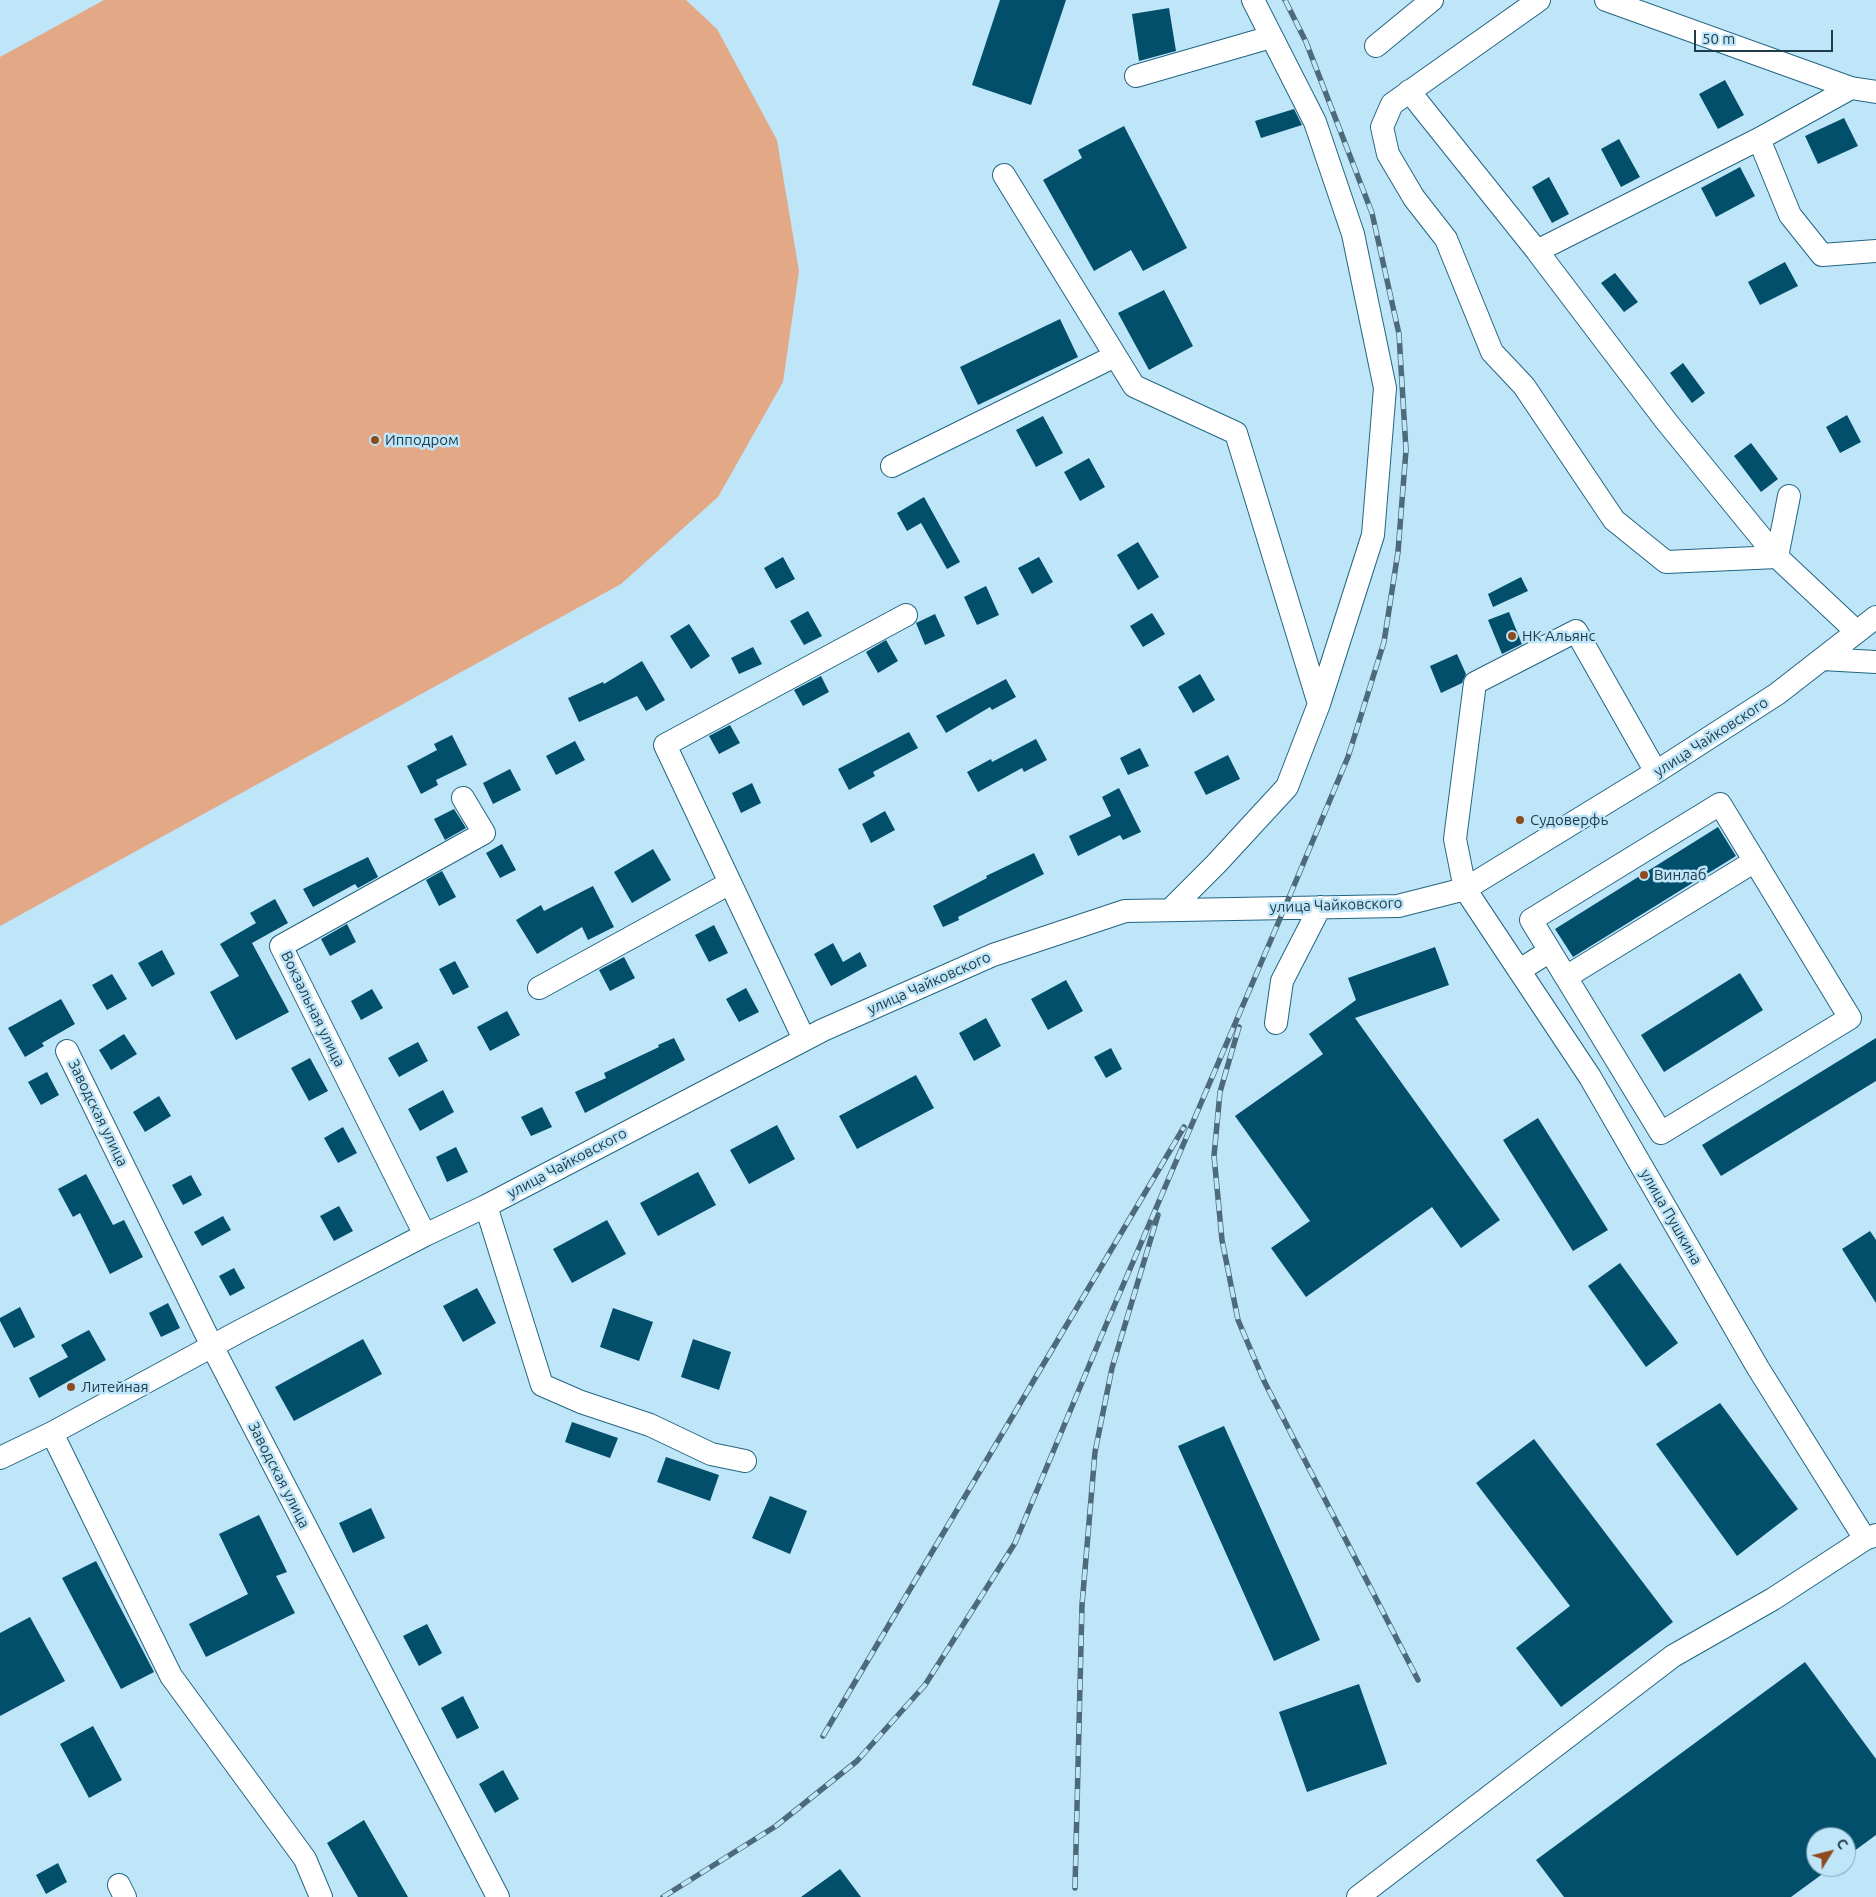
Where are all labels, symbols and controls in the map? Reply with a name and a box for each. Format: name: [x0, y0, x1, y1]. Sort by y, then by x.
scale bar: [1696, 20, 1835, 52]
text: 50 m: [1702, 30, 1735, 47]
place label: Ипподром: [385, 431, 459, 449]
marker: Ипподром: [369, 434, 381, 446]
place label: НК Альянс: [1522, 627, 1595, 645]
marker: НК Альянс: [1506, 630, 1518, 642]
street label: улица Чайковского: [1650, 693, 1772, 781]
place label: Судоверфь: [1530, 811, 1608, 829]
marker: Судоверфь: [1514, 814, 1526, 826]
place label: Винлаб: [1654, 866, 1706, 884]
marker: Винлаб: [1638, 869, 1650, 881]
street label: улица Чайковского: [1269, 894, 1403, 916]
street label: Вокзальная улица: [277, 948, 349, 1070]
street label: улица Чайковского: [865, 948, 993, 1018]
street label: Заводская улица: [64, 1057, 132, 1169]
street label: улица Чайковского: [504, 1124, 630, 1202]
street label: улица Пушкина: [1636, 1166, 1706, 1268]
place label: Литейная: [81, 1378, 149, 1396]
marker: Литейная: [65, 1381, 77, 1393]
street label: Заводская улица: [244, 1419, 314, 1531]
north arrow: [1806, 1827, 1856, 1877]
text: С: [1833, 1835, 1851, 1852]

